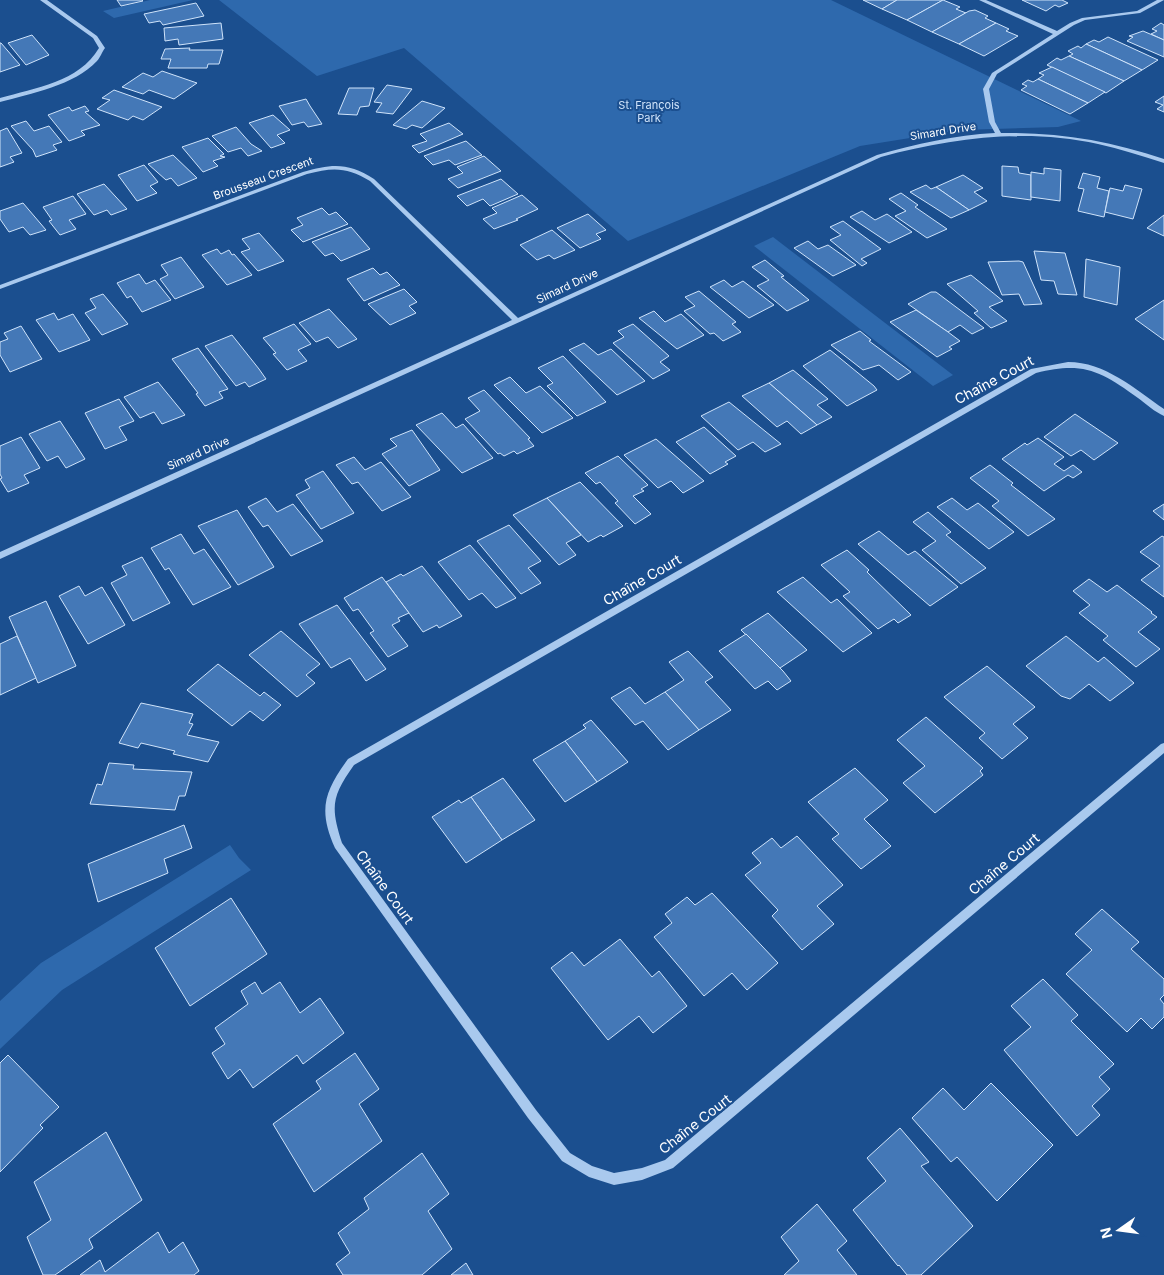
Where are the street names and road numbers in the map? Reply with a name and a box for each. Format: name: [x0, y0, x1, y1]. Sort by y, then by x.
street label: Simard Drive: [909, 119, 977, 143]
street label: Brousseau Crescent: [211, 153, 315, 203]
street label: Simard Drive: [534, 266, 600, 306]
street label: Chaîne Court: [951, 351, 1037, 408]
street label: Simard Drive: [165, 433, 231, 473]
street label: Chaîne Court: [600, 550, 684, 609]
street label: Chaîne Court: [965, 829, 1043, 898]
street label: Chaîne Court: [353, 846, 418, 927]
street label: Chaîne Court: [655, 1090, 735, 1157]

